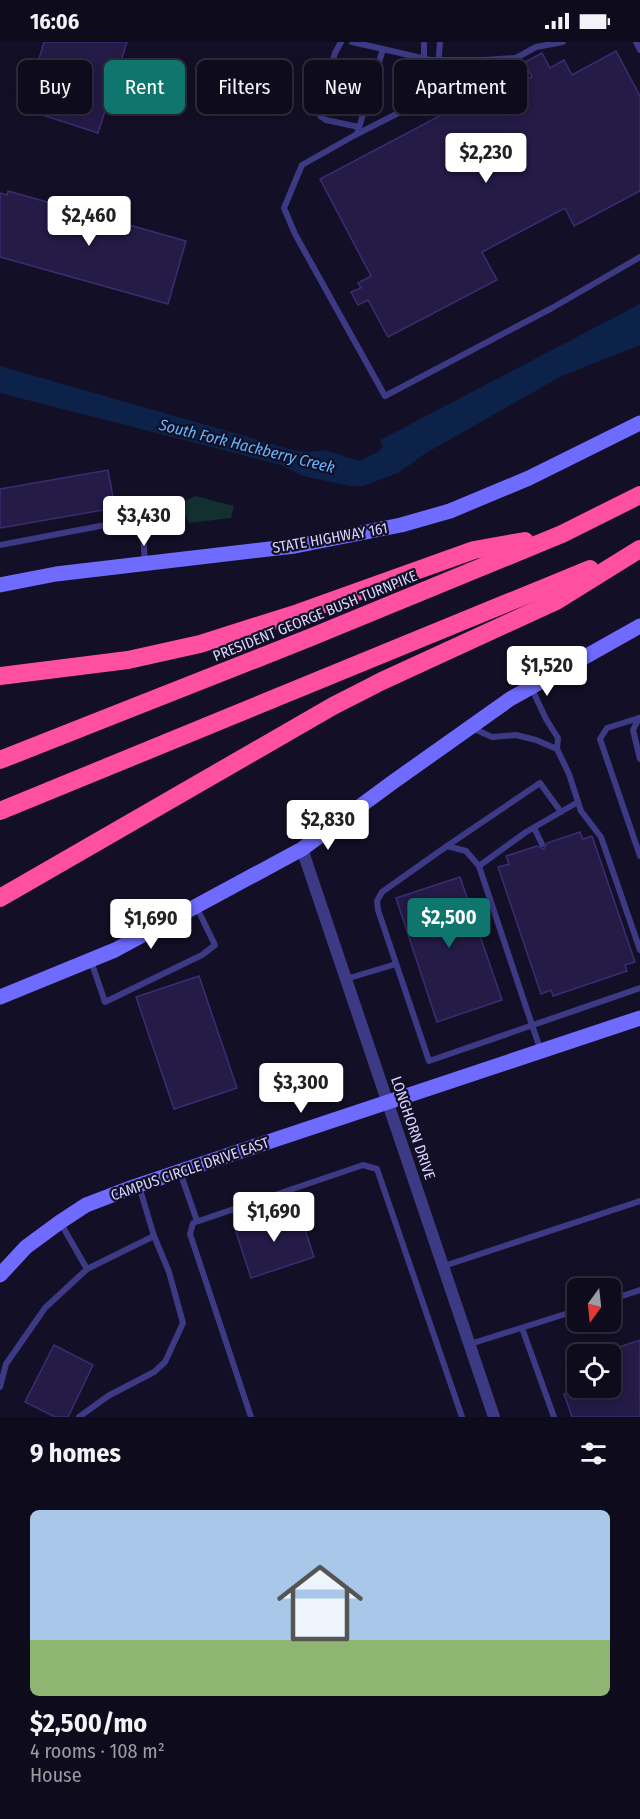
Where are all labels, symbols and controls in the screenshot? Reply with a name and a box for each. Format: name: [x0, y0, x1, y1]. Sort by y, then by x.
text: 16:06: [30, 8, 79, 35]
chip: Buy: [18, 60, 92, 114]
chip: Rent: [104, 60, 185, 114]
chip: Filters: [197, 60, 292, 114]
chip: New: [304, 60, 382, 114]
chip: Apartment: [394, 60, 527, 114]
pin: $2,230: [437, 133, 535, 184]
text: $2,230: [459, 140, 513, 164]
pin: $2,460: [40, 196, 138, 247]
text: $2,460: [62, 203, 116, 227]
water label: South Fork Hackberry Creek: [156, 415, 337, 477]
pin: $3,430: [95, 496, 193, 547]
text: $3,430: [117, 503, 171, 527]
street label: STATE HIGHWAY 161: [271, 519, 389, 557]
street label: PRESIDENT GEORGE BUSH TURNPIKE: [210, 567, 420, 665]
pin: $1,520: [498, 646, 596, 697]
text: $1,520: [521, 653, 573, 677]
pin: $2,830: [279, 800, 377, 851]
text: $2,830: [301, 807, 355, 831]
pin: $2,500: [400, 898, 498, 949]
pin: $1,690: [102, 899, 200, 950]
text: $2,500: [421, 905, 477, 929]
text: $1,690: [124, 906, 178, 930]
pin: $3,300: [252, 1063, 350, 1114]
text: $3,300: [273, 1070, 329, 1094]
street label: LONGHORN DRIVE: [387, 1074, 439, 1182]
street label: CAMPUS CIRCLE DRIVE EAST: [109, 1133, 272, 1205]
pin: $1,690: [225, 1192, 323, 1243]
text: $1,690: [247, 1199, 301, 1223]
north arrow: [567, 1278, 621, 1332]
map controls: [567, 1278, 621, 1398]
button: locate: [567, 1344, 621, 1398]
icon: filters: [577, 1437, 610, 1470]
text: 9 homes: [30, 1438, 121, 1469]
icon: home: [266, 1549, 374, 1657]
text: $2,500/mo: [30, 1708, 147, 1739]
text: 4 rooms · 108 m²: [30, 1739, 165, 1763]
text: House: [30, 1763, 82, 1787]

